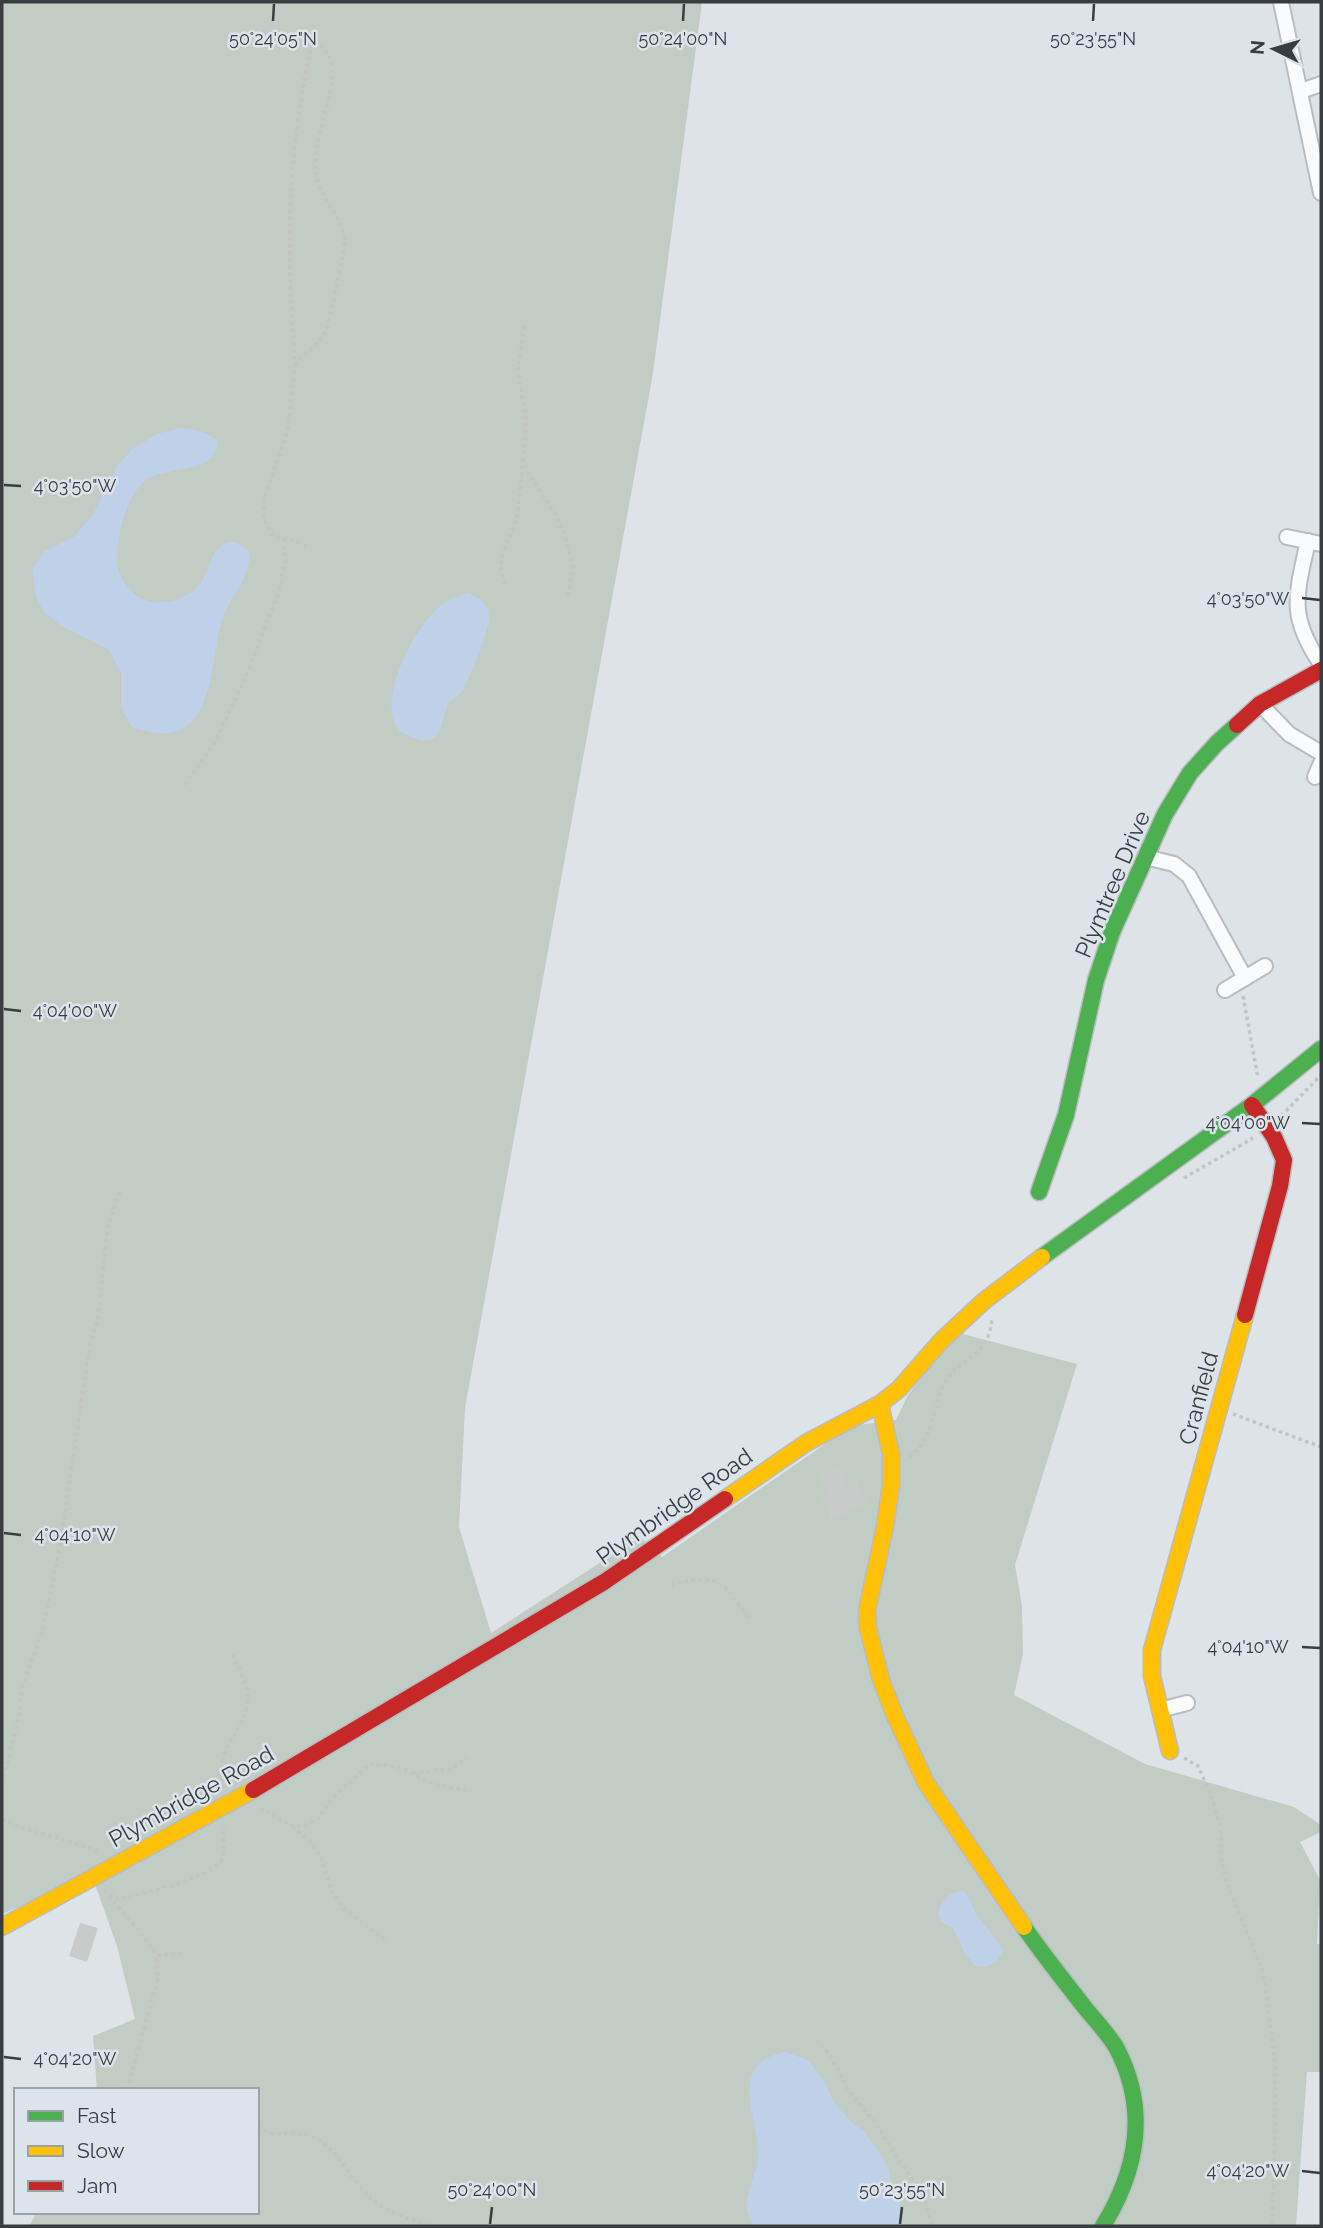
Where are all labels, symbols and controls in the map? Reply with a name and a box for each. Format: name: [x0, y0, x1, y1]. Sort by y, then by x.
north arrow: [1239, 14, 1309, 84]
text: 50°24'05"N: [229, 28, 317, 49]
text: 50°24'00"N: [639, 28, 727, 49]
text: 50°23'55"N: [1050, 28, 1136, 49]
text: N: [1245, 39, 1269, 56]
text: 4°03'50"W: [34, 475, 116, 496]
text: 4°03'50"W: [1207, 588, 1289, 609]
street label: Plymtree Drive: [1069, 807, 1155, 961]
text: 4°04'00"W: [33, 1000, 117, 1021]
text: 4°04'00"W: [1206, 1112, 1290, 1133]
street label: Cranfield: [1173, 1348, 1223, 1448]
street label: Plymbridge Road: [591, 1442, 757, 1570]
text: 4°04'10"W: [34, 1524, 116, 1545]
text: 4°04'10"W: [1207, 1636, 1289, 1657]
street label: Plymbridge Road: [104, 1740, 278, 1852]
text: 4°04'20"W: [34, 2048, 117, 2069]
legend: [14, 2088, 259, 2214]
text: Fast: [77, 2103, 117, 2128]
text: Slow: [77, 2138, 125, 2163]
text: 4°04'20"W: [1207, 2160, 1290, 2181]
text: Jam: [77, 2173, 118, 2198]
text: 50°24'00"N: [448, 2179, 536, 2200]
text: 50°23'55"N: [859, 2179, 945, 2200]

